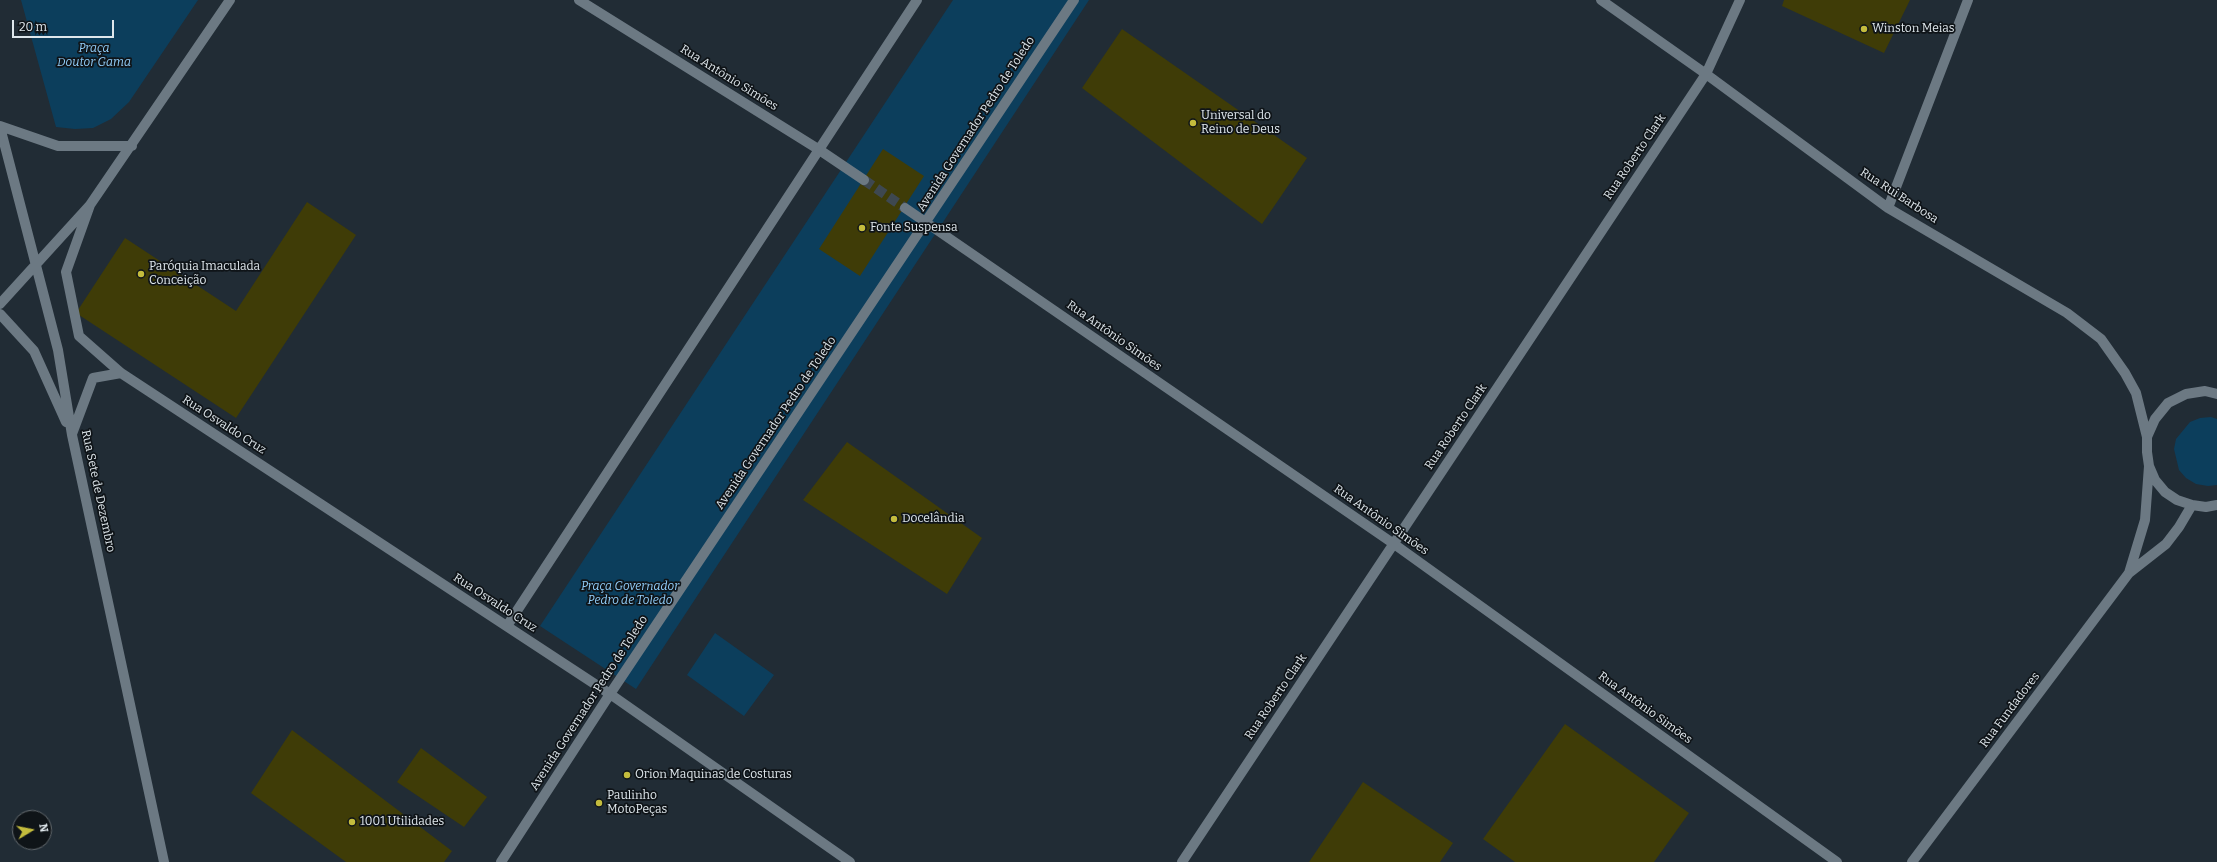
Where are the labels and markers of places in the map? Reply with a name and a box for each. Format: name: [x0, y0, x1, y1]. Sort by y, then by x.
place label: Winston Meias: [1872, 22, 1955, 36]
marker: Winston Meias: [1859, 24, 1869, 34]
place label: Universal do Reino de Deus: [1201, 109, 1280, 137]
marker: Universal do Reino de Deus: [1188, 118, 1198, 128]
place label: Fonte Suspensa: [870, 221, 958, 235]
marker: Fonte Suspensa: [857, 223, 867, 233]
place label: Paróquia Imaculada Conceição: [149, 260, 260, 288]
marker: Paróquia Imaculada Conceição: [136, 269, 146, 279]
place label: Docelândia: [902, 512, 964, 526]
marker: Docelândia: [889, 514, 899, 524]
place label: Orion Maquinas de Costuras: [635, 768, 792, 782]
marker: Orion Maquinas de Costuras: [622, 770, 632, 780]
place label: Paulinho MotoPeças: [607, 789, 667, 817]
marker: Paulinho MotoPeças: [594, 798, 604, 808]
place label: 1001 Utilidades: [360, 815, 444, 829]
marker: 1001 Utilidades: [347, 817, 357, 827]

